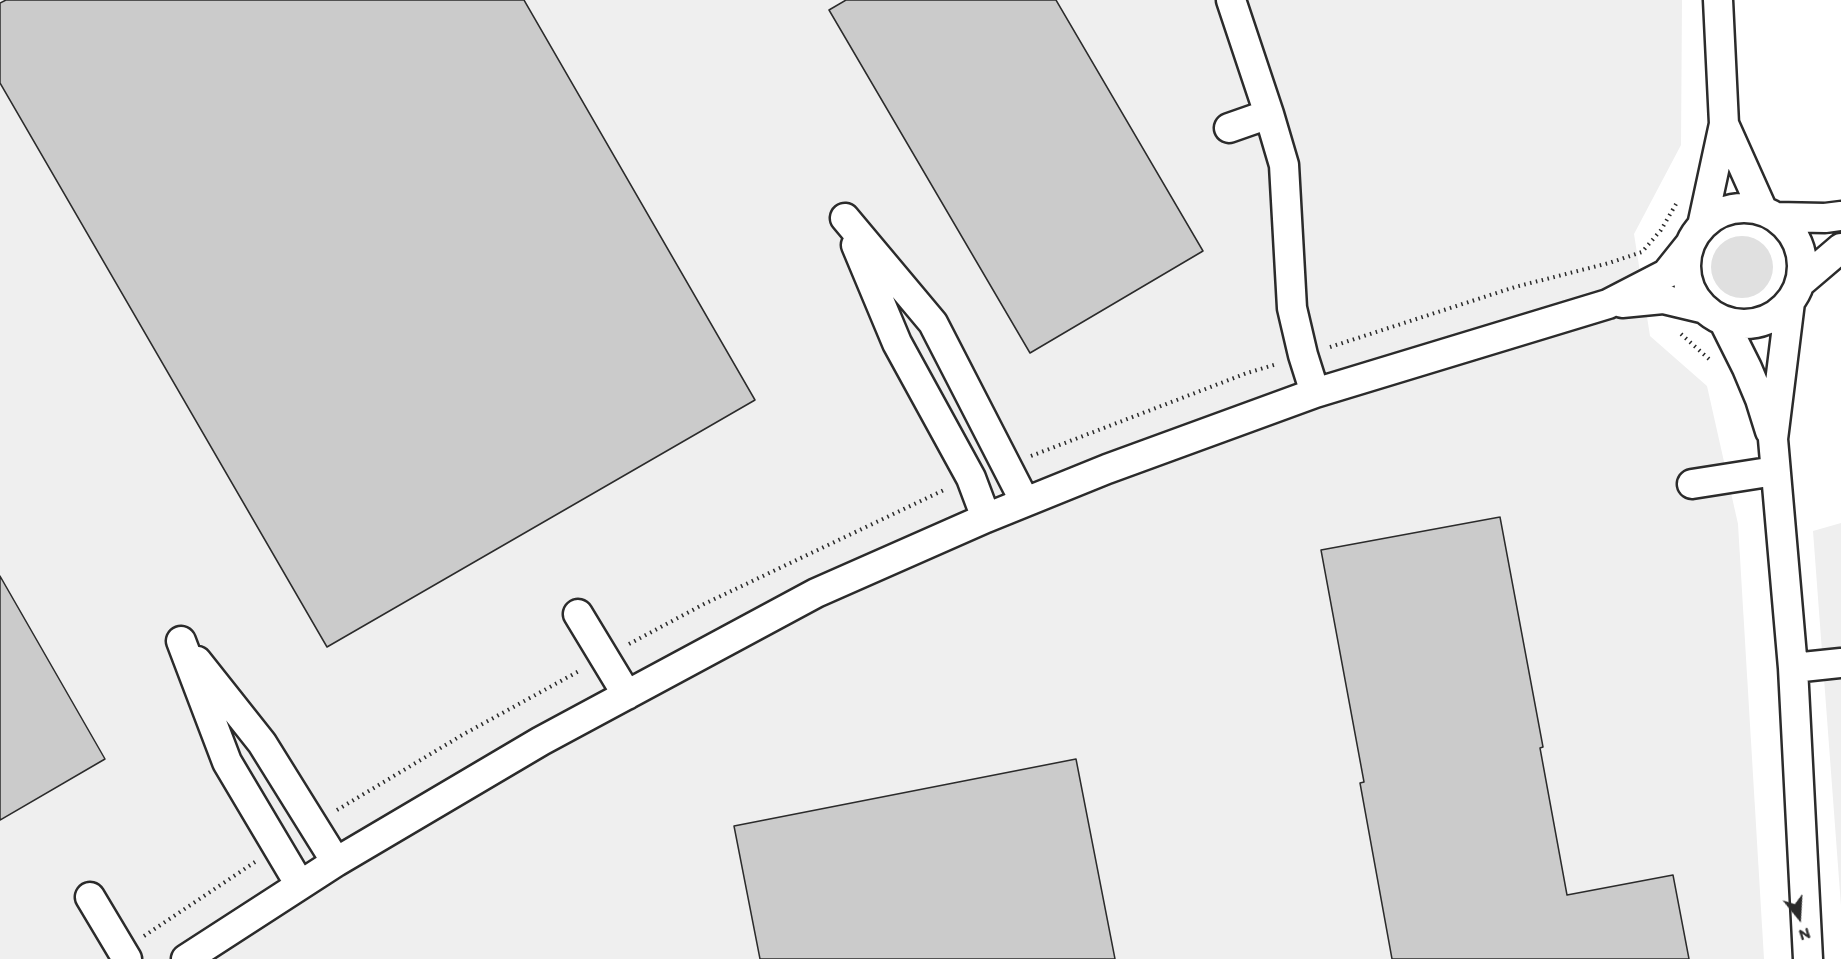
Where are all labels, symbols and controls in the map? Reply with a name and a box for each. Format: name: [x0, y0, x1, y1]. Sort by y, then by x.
north arrow: [1769, 887, 1829, 947]
text: N: [1797, 924, 1813, 945]

